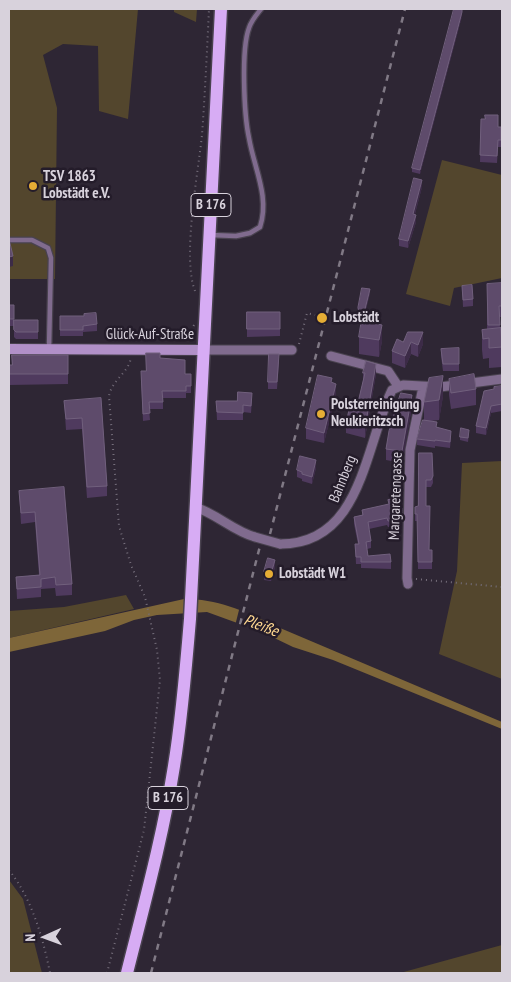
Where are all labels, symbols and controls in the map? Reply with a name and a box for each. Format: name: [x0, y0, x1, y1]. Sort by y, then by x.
place label: TSV 1863 Lobstädt e.V.: [43, 168, 110, 203]
marker: TSV 1863 Lobstädt e.V.: [27, 180, 39, 192]
road number: B 176: [191, 194, 231, 216]
place label: Lobstädt: [333, 309, 379, 327]
marker: Lobstädt: [315, 311, 329, 325]
street label: Glück-Auf-Straße: [106, 326, 194, 344]
place label: Polsterreinigung Neukieritzsch: [331, 396, 419, 431]
marker: Polsterreinigung Neukieritzsch: [315, 408, 327, 420]
street label: Margaretengasse: [385, 452, 407, 540]
street label: Bahnberg: [325, 453, 361, 505]
place label: Lobstädt W1: [279, 565, 346, 583]
marker: Lobstädt W1: [263, 568, 275, 580]
water label: Pleiße: [241, 611, 281, 641]
road number: B 176: [148, 786, 188, 810]
north arrow: [20, 912, 70, 962]
text: N: [21, 933, 39, 942]

